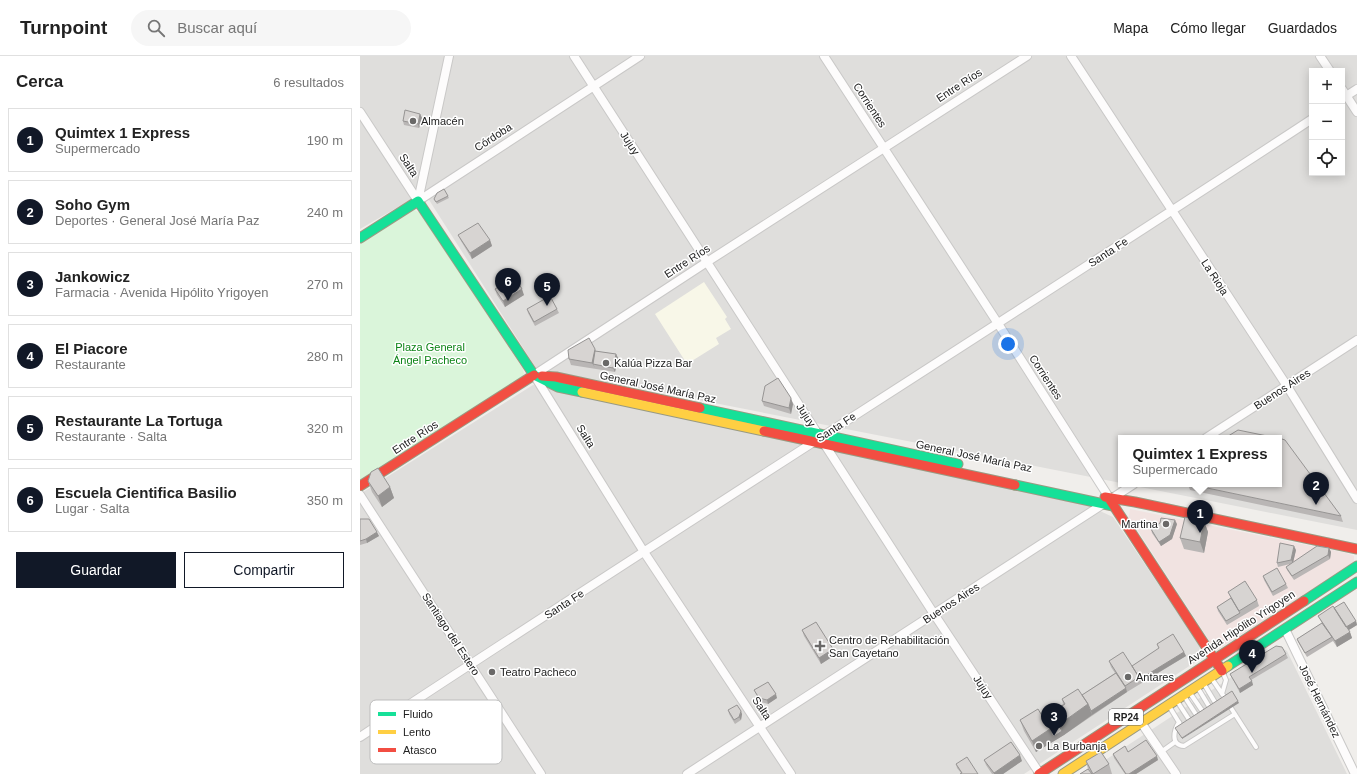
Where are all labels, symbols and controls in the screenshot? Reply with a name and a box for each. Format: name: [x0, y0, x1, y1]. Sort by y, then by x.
search box: [131, 10, 411, 46]
text: Turnpoint: [20, 17, 107, 38]
icon: search: [145, 17, 167, 39]
text: Buscar aquí: [177, 19, 257, 36]
text: Mapa: [1113, 20, 1148, 36]
text: Cómo llegar: [1170, 20, 1246, 36]
text: Guardados: [1268, 20, 1337, 36]
street label: Entre Ríos: [934, 66, 984, 104]
map controls: [1309, 68, 1345, 176]
button: +: [1309, 68, 1345, 104]
text: Cerca: [16, 72, 63, 91]
text: 6 resultados: [273, 75, 344, 90]
street label: Corrientes: [851, 80, 889, 130]
button: −: [1309, 104, 1345, 140]
place label: Almacén: [421, 115, 464, 127]
marker: Almacén: [408, 116, 418, 126]
street label: Córdoba: [472, 120, 515, 154]
text: Quimtex 1 Express: [55, 124, 190, 141]
street label: Jujuy: [618, 129, 642, 157]
text: 1: [26, 133, 34, 148]
text: 190 m: [307, 133, 343, 148]
button: locate: [1309, 140, 1345, 176]
text: Supermercado: [55, 141, 140, 156]
street label: Salta: [397, 151, 421, 180]
text: Soho Gym: [55, 196, 130, 213]
text: 2: [26, 205, 34, 220]
text: 240 m: [307, 205, 343, 220]
text: Deportes · General José María Paz: [55, 213, 259, 228]
street label: Santa Fe: [1086, 235, 1130, 269]
street label: Entre Ríos: [662, 242, 712, 280]
street label: La Rioja: [1199, 257, 1232, 298]
text: Jankowicz: [55, 268, 130, 285]
pin: 6: [495, 268, 521, 301]
pin: 5: [534, 273, 560, 306]
text: 3: [26, 277, 34, 292]
text: 270 m: [307, 277, 343, 292]
text: Farmacia · Avenida Hipólito Yrigoyen: [55, 285, 268, 300]
your location: [998, 334, 1018, 354]
text: El Piacore: [55, 340, 128, 357]
park label: Plaza General Ángel Pacheco: [393, 341, 467, 366]
text: 4: [26, 349, 34, 364]
text: 280 m: [307, 349, 343, 364]
street label: Corrientes: [1027, 352, 1065, 402]
text: Restaurante: [55, 357, 126, 372]
place label: Kalúa Pizza Bar: [614, 357, 693, 369]
marker: Kalúa Pizza Bar: [601, 358, 611, 368]
street label: Buenos Aires: [1252, 366, 1313, 412]
street label: General José María Paz: [599, 369, 717, 405]
street label: Jujuy: [794, 401, 818, 429]
street label: Santa Fe: [814, 410, 858, 444]
text: Restaurante La Tortuga: [55, 412, 222, 429]
street label: Entre Ríos: [390, 418, 440, 456]
text: 5: [26, 421, 34, 436]
text: 320 m: [307, 421, 343, 436]
street label: Salta: [574, 422, 598, 451]
text: Restaurante · Salta: [55, 429, 167, 444]
popup: [1118, 435, 1282, 487]
street label: General José María Paz: [915, 438, 1033, 474]
text: Quimtex 1 Express: [1132, 445, 1268, 462]
text: Supermercado: [1132, 462, 1218, 477]
pin: 2: [1303, 472, 1329, 505]
text: Escuela Cientifica Basilio: [55, 484, 237, 501]
text: 6: [26, 493, 34, 508]
text: 350 m: [307, 493, 343, 508]
pin: 1: [1187, 500, 1213, 533]
text: Lugar · Salta: [55, 501, 129, 516]
place label: Martina: [1121, 518, 1159, 530]
marker: Martina: [1161, 519, 1171, 529]
button: Guardar: [16, 552, 176, 588]
button: Compartir: [184, 552, 344, 588]
street label: Buenos Aires: [921, 580, 982, 626]
street label: Santa Fe: [542, 587, 586, 621]
street label: Avenida Hipólito Yrigoyen: [1185, 588, 1297, 666]
street label: Santiago del Estero: [420, 590, 482, 678]
place label: Centro de Rehabilitación San Cayetano: [829, 634, 949, 659]
marker: Centro de Rehabilitación San Cayetano: [814, 640, 826, 652]
pin: 4: [1239, 640, 1265, 673]
street label: José Hernández: [1297, 662, 1343, 740]
place label: Teatro Pacheco: [500, 666, 576, 678]
marker: Teatro Pacheco: [487, 667, 497, 677]
place label: Antares: [1136, 671, 1174, 683]
marker: Antares: [1123, 672, 1133, 682]
street label: Jujuy: [971, 673, 995, 701]
street label: Salta: [750, 694, 774, 722]
legend: [370, 700, 502, 764]
pin: 3: [1041, 703, 1067, 736]
text: Fluido: [403, 708, 433, 720]
road number: RP24: [1109, 709, 1143, 725]
text: Lento: [403, 726, 431, 738]
place label: La Burbanja: [1047, 740, 1107, 752]
marker: La Burbanja: [1034, 741, 1044, 751]
text: Atasco: [403, 744, 437, 756]

